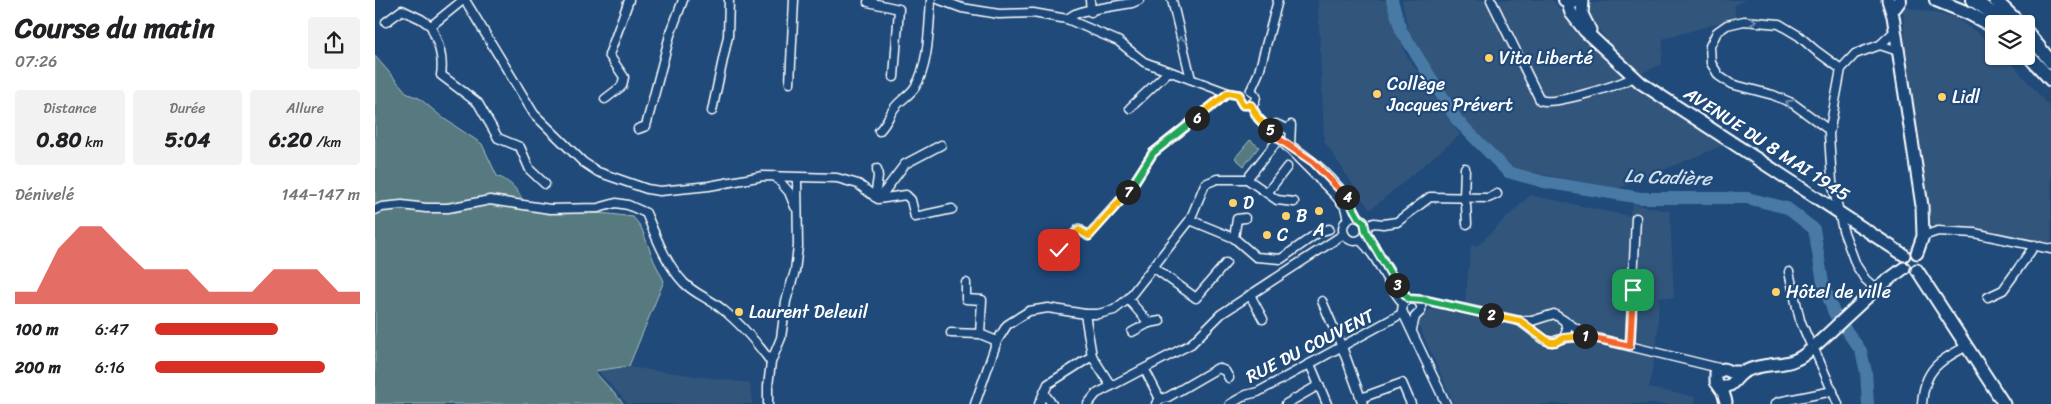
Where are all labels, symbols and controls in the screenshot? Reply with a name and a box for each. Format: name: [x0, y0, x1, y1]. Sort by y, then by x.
text: Course du matin: [15, 3, 215, 52]
map controls: [1985, 15, 2035, 65]
button: layers: [1985, 15, 2035, 65]
one-way arrow: [1749, 16, 1757, 26]
button: share: [308, 17, 360, 69]
one-way arrow: [1177, 35, 1187, 44]
place label: Vita Liberté: [1499, 42, 1593, 74]
text: 07:26: [15, 47, 57, 76]
marker: Vita Liberté: [1483, 52, 1495, 64]
place label: Collège Jacques Prévert: [1386, 68, 1513, 121]
street label: AVENUE DU 8 MAI 1945: [1676, 77, 1857, 210]
place label: Lidl: [1952, 81, 1981, 113]
marker: Collège Jacques Prévert: [1371, 88, 1383, 100]
marker: Lidl: [1936, 91, 1948, 103]
text: Distance: [43, 96, 96, 121]
text: Durée: [169, 96, 206, 121]
text: Allure: [286, 96, 324, 121]
one-way arrow: [1786, 99, 1795, 109]
pin: 6: [1185, 106, 1209, 130]
text: 6: [1194, 106, 1201, 131]
pin: 5: [1257, 118, 1283, 142]
text: 5: [1266, 118, 1275, 143]
text: 0.80: [36, 121, 82, 159]
text: 5:04: [165, 121, 210, 159]
text: 6:20: [269, 121, 313, 159]
text: km: [82, 130, 104, 155]
text: /km: [313, 130, 341, 155]
water label: La Cadière: [1624, 159, 1714, 195]
text: Dénivelé: [15, 180, 74, 209]
text: 144–147 m: [282, 180, 360, 209]
pin: 7: [1115, 180, 1141, 204]
text: 7: [1125, 180, 1133, 205]
pin: 4: [1335, 184, 1359, 210]
text: 4: [1343, 185, 1352, 210]
place label: D: [1243, 187, 1254, 219]
marker: D: [1227, 197, 1239, 209]
place label: B: [1296, 200, 1307, 232]
marker: A: [1313, 205, 1325, 217]
marker: B: [1280, 210, 1292, 222]
place label: A: [1312, 214, 1325, 246]
place label: C: [1277, 219, 1289, 251]
pin: [1038, 229, 1080, 271]
marker: C: [1261, 229, 1273, 241]
icon: check: [1045, 236, 1073, 264]
pin: [1612, 269, 1654, 311]
pin: 3: [1385, 272, 1409, 298]
text: 3: [1394, 273, 1401, 298]
icon: arrive: [1619, 276, 1647, 304]
place label: Hôtel de ville: [1786, 276, 1891, 308]
marker: Hôtel de ville: [1770, 286, 1782, 298]
place label: Laurent Deleuil: [749, 296, 869, 328]
street label: RUE DU COUVENT: [1240, 299, 1381, 392]
pin: 2: [1479, 302, 1503, 328]
text: 2: [1487, 303, 1496, 328]
marker: Laurent Deleuil: [733, 306, 745, 318]
text: 100 m: [15, 315, 59, 344]
text: 6:47: [95, 315, 128, 344]
pin: 1: [1573, 324, 1597, 348]
text: 1: [1582, 324, 1589, 349]
text: 200 m: [15, 353, 61, 382]
text: 6:16: [95, 353, 125, 382]

